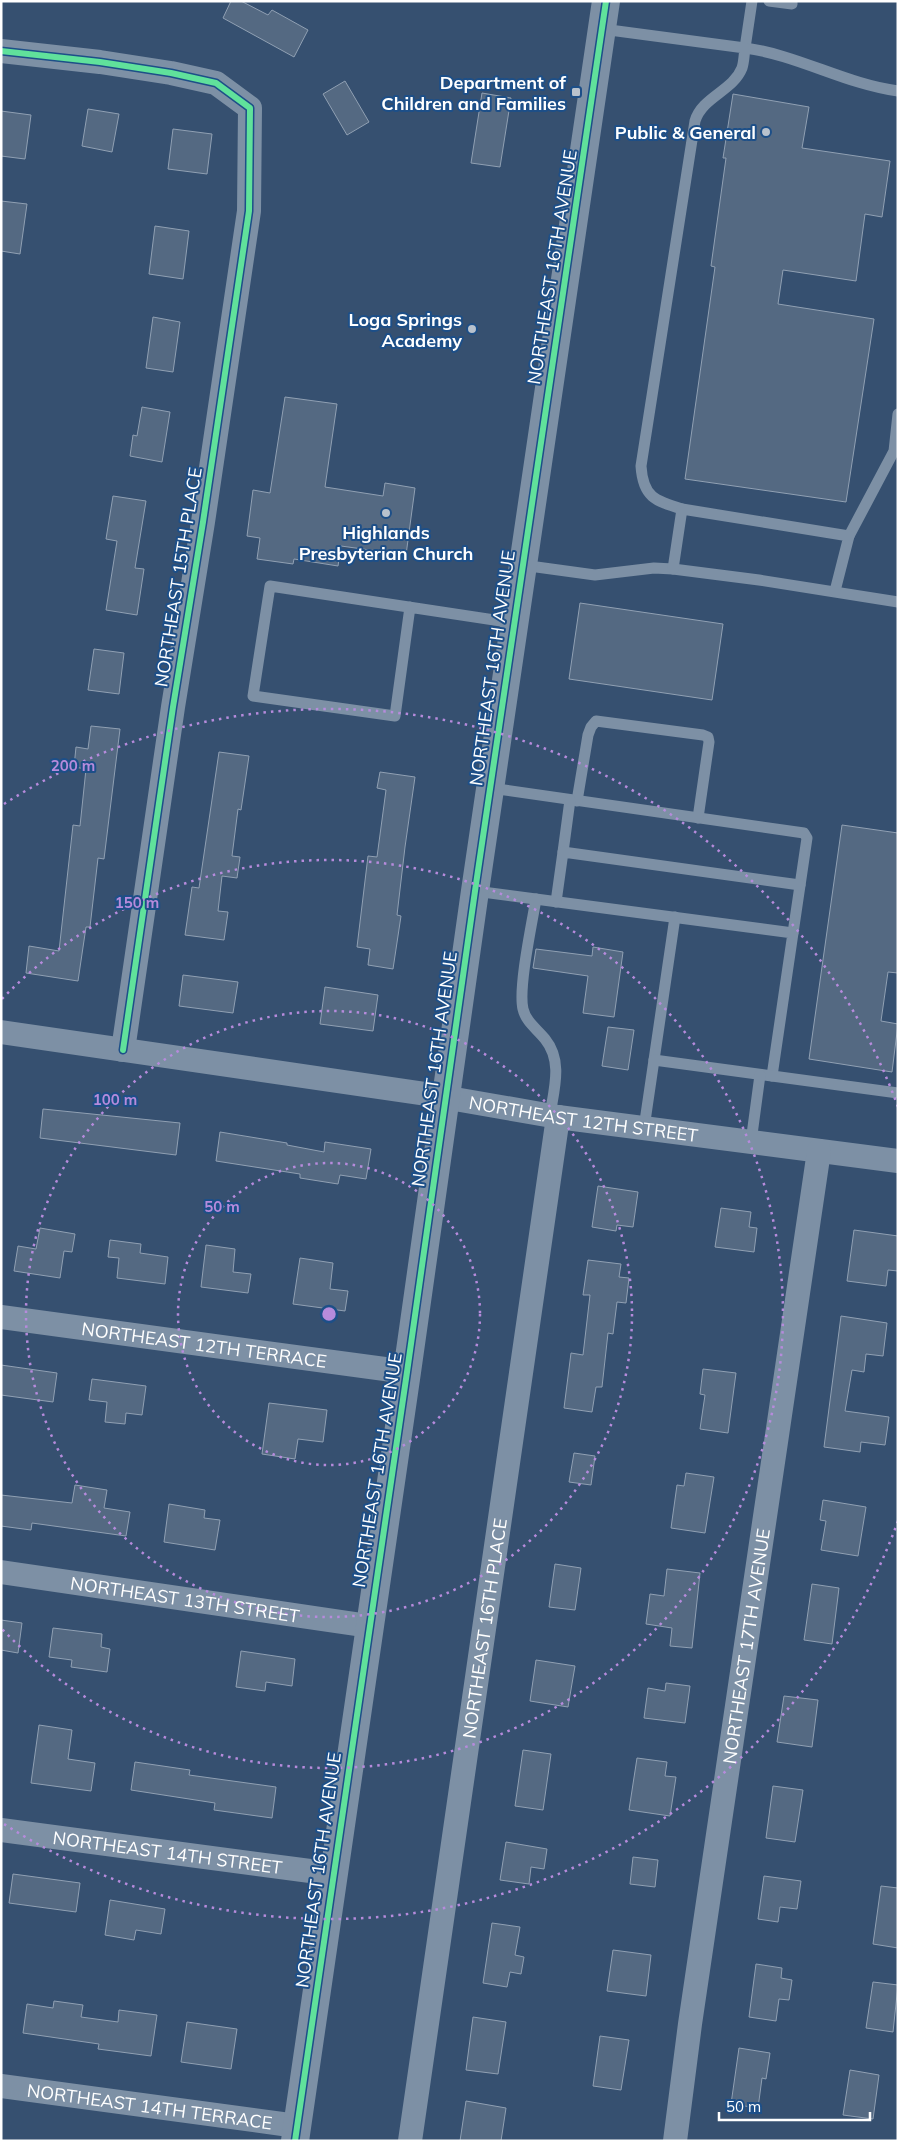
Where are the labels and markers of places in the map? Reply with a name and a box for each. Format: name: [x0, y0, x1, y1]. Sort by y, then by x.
place label: Department of Children and Families: [381, 71, 566, 115]
marker: Department of Children and Families: [570, 86, 582, 98]
place label: Public & General: [615, 121, 756, 144]
marker: Public & General: [760, 126, 772, 138]
place label: Loga Springs Academy: [348, 308, 462, 352]
marker: Loga Springs Academy: [466, 323, 478, 335]
marker: Highlands Presbyterian Church: [380, 507, 392, 519]
place label: Highlands Presbyterian Church: [299, 521, 473, 565]
centre of rings: [320, 1305, 338, 1323]

